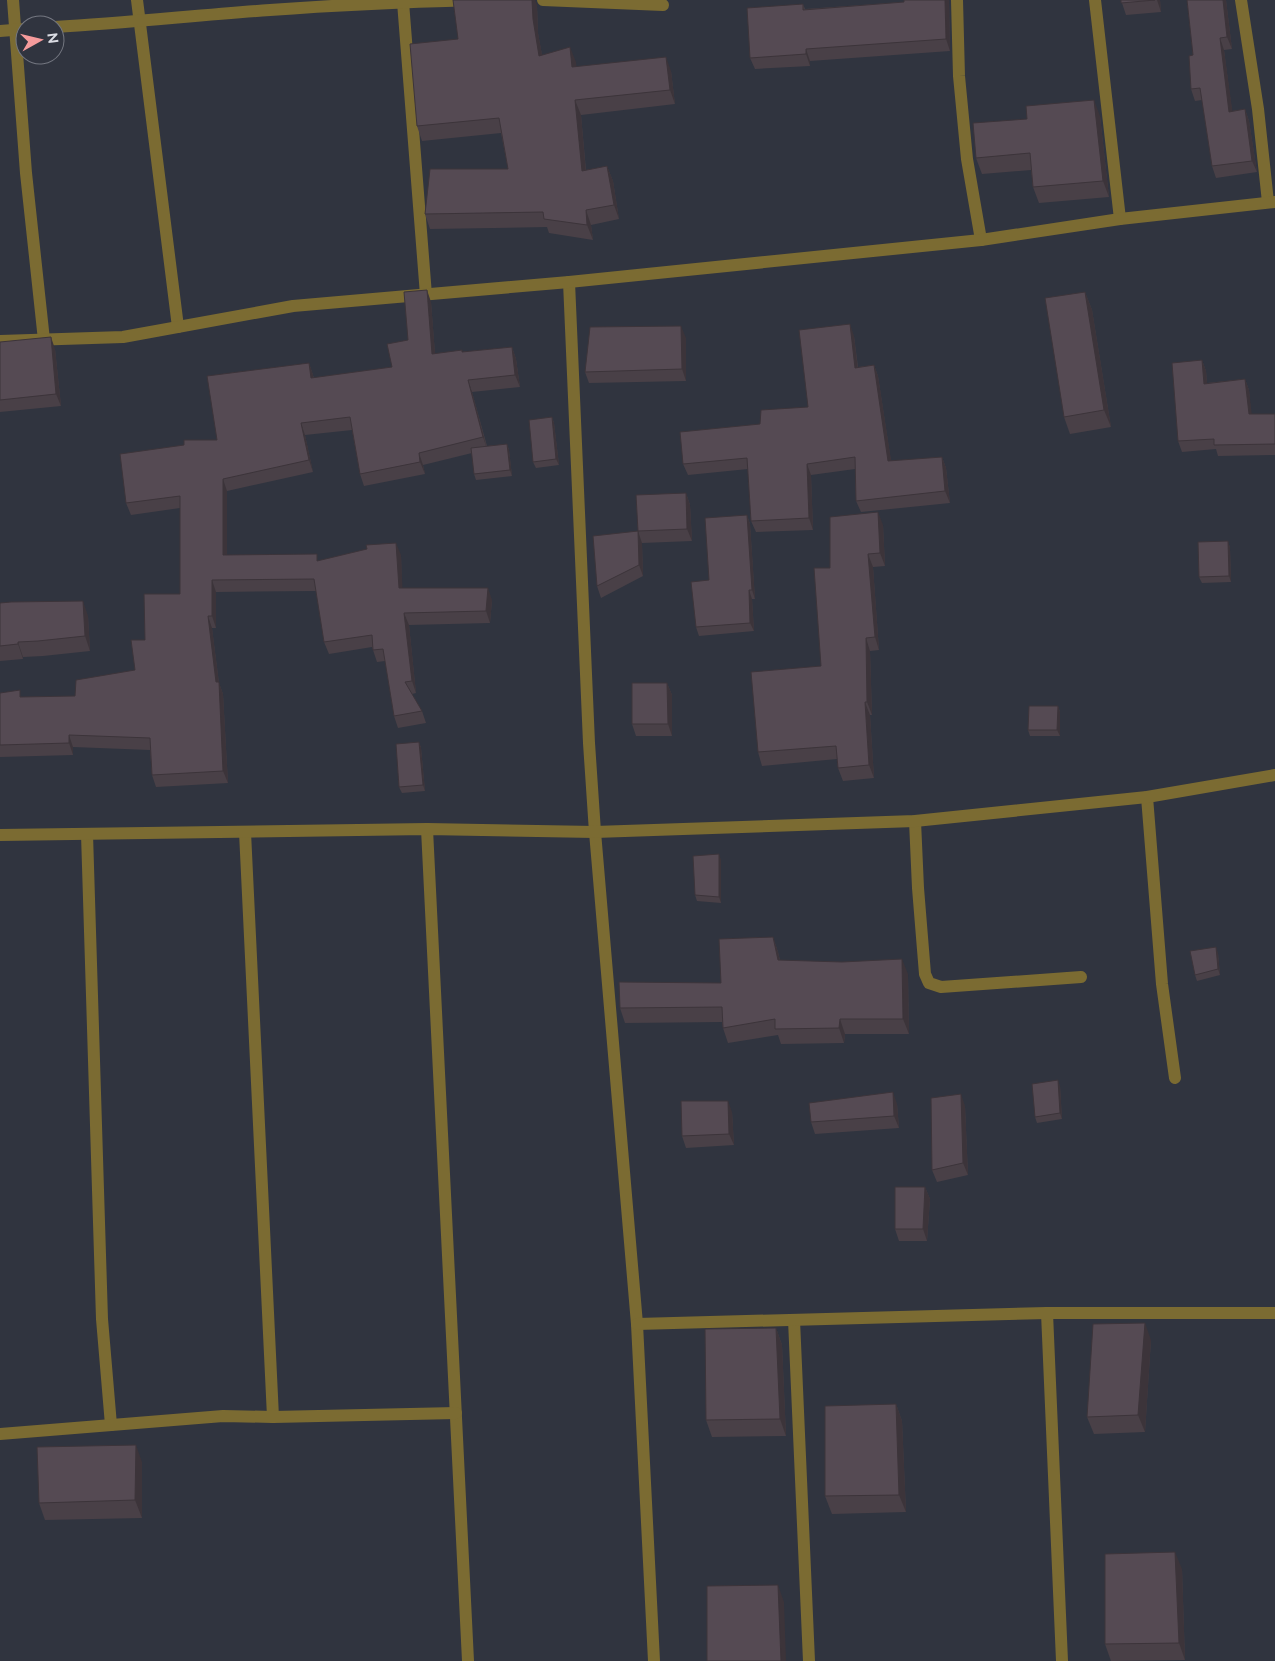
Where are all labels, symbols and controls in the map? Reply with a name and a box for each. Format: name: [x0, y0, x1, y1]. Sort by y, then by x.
north arrow: [15, 15, 65, 65]
text: N: [44, 32, 62, 45]

